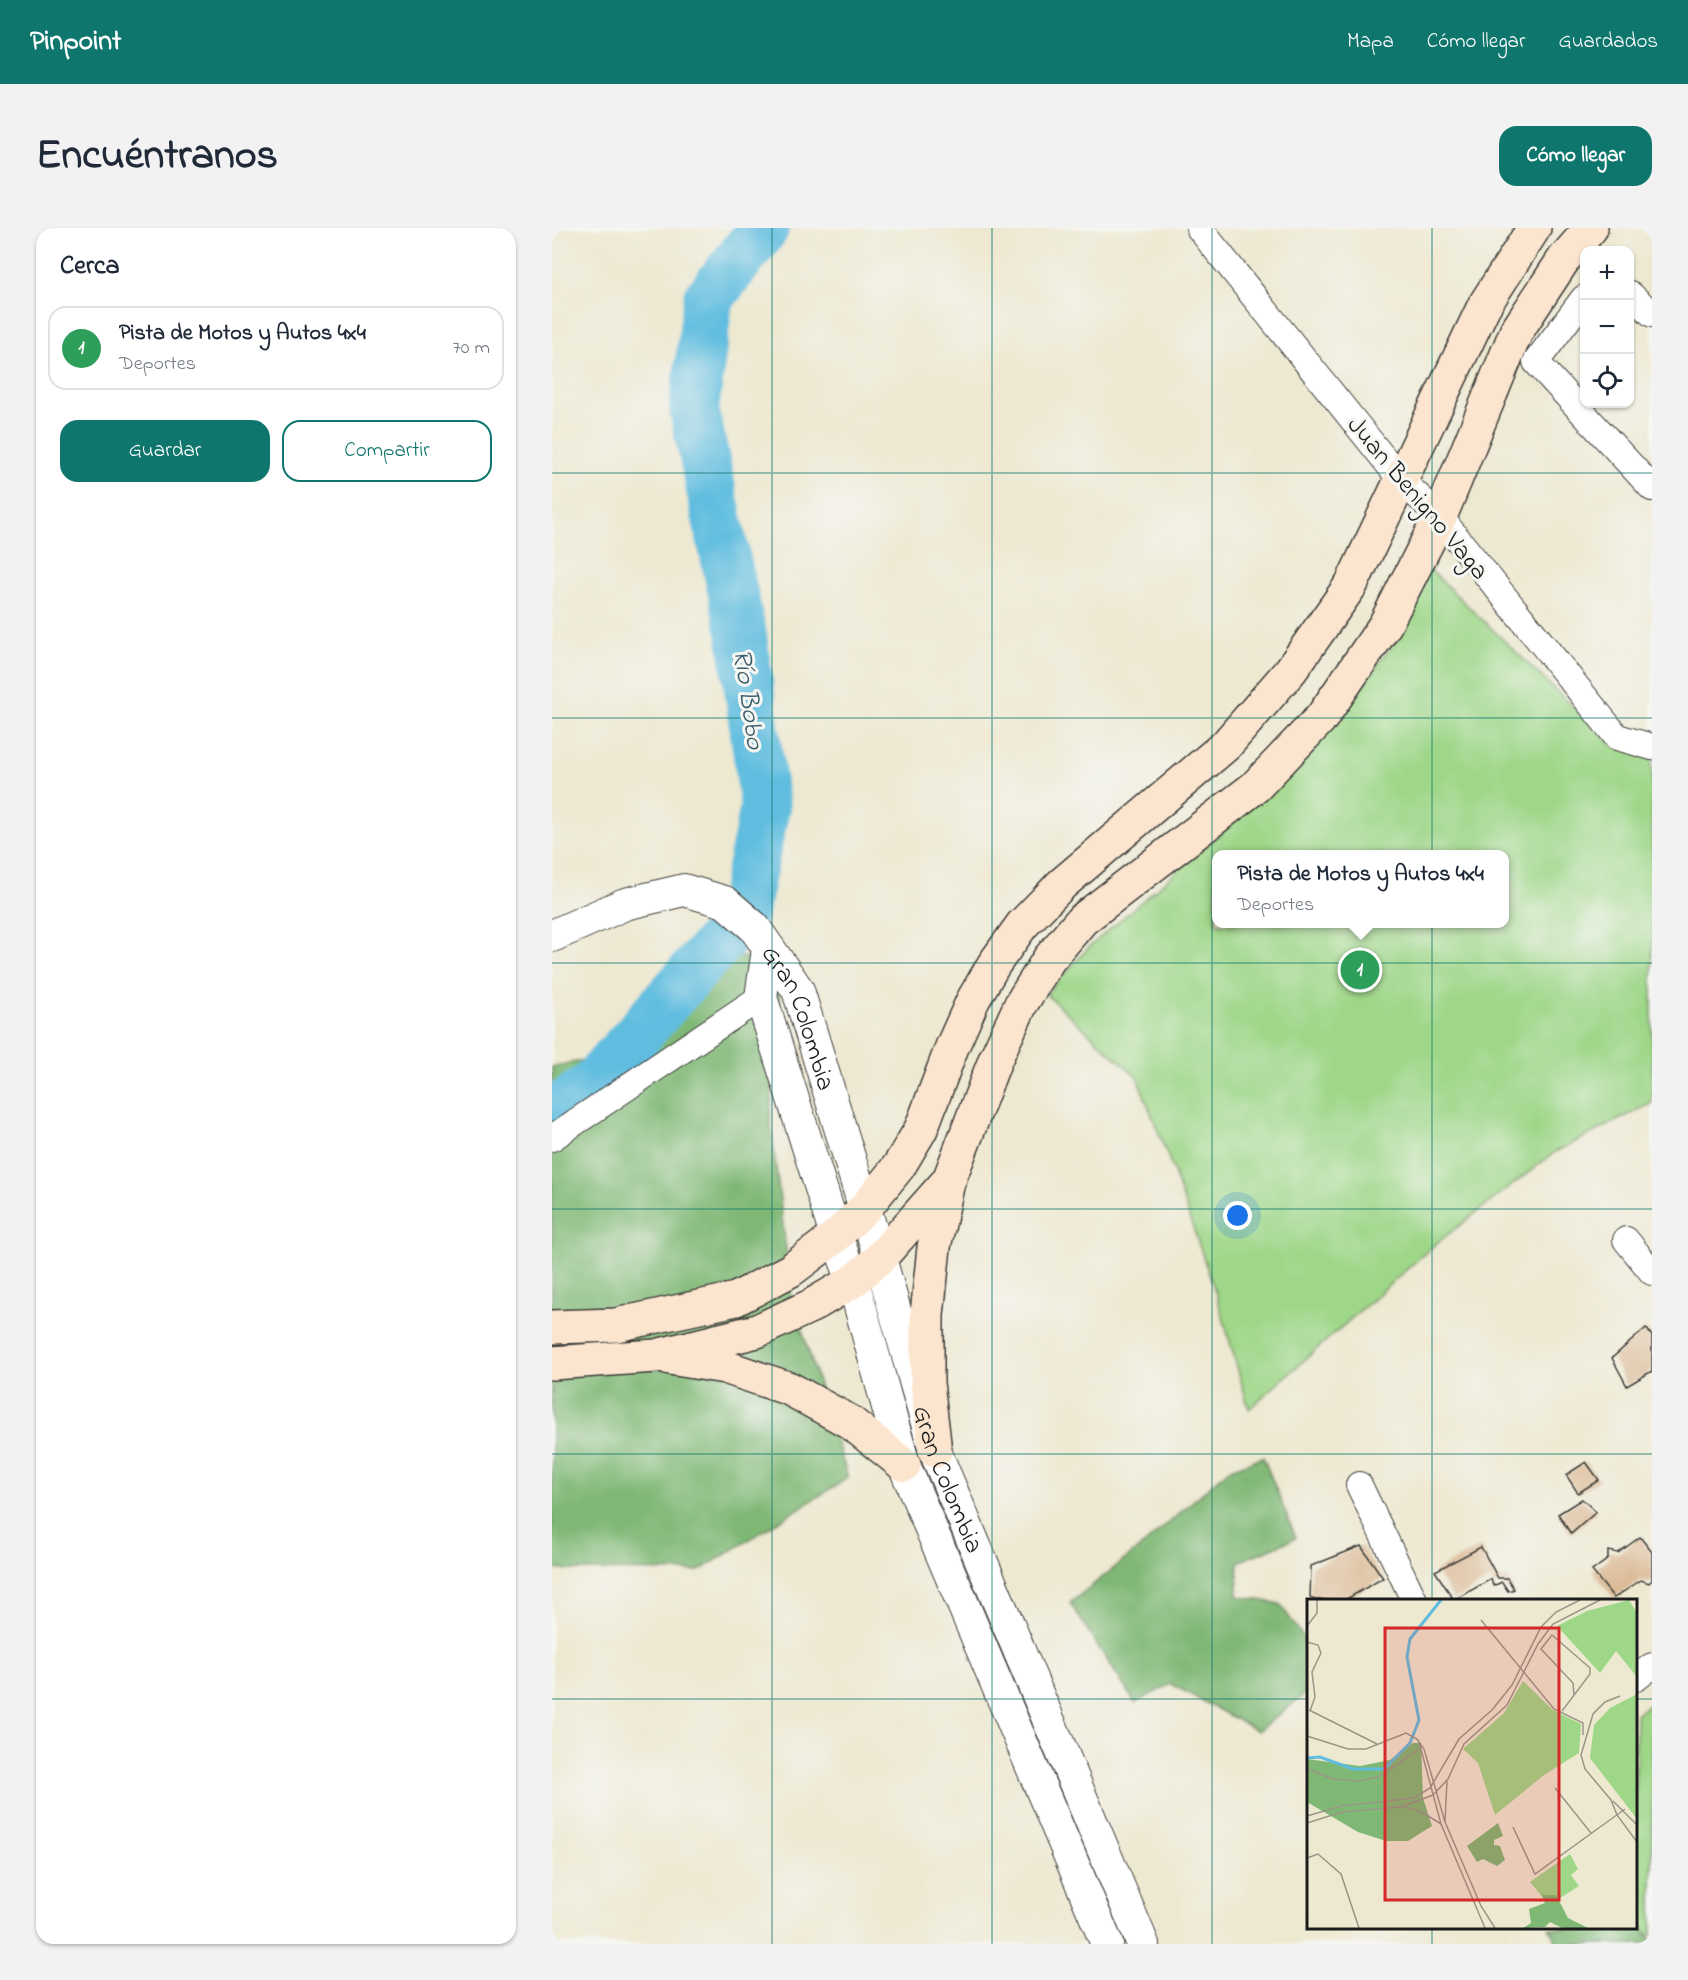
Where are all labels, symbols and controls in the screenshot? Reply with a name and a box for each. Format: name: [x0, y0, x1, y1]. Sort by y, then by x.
text: Pinpoint: [30, 22, 121, 63]
text: Mapa: [1347, 27, 1394, 57]
text: Cómo llegar: [1427, 27, 1525, 57]
text: Guardados: [1558, 27, 1658, 57]
text: Encuéntranos: [36, 126, 278, 187]
button: Cómo llegar: [1499, 126, 1652, 186]
map controls: [1580, 246, 1634, 408]
button: +: [1580, 246, 1634, 300]
text: Cerca: [60, 248, 120, 286]
button: −: [1580, 300, 1634, 354]
text: Pista de Motos y Autos 4x4: [119, 318, 366, 350]
text: 1: [78, 334, 85, 363]
text: 70 m: [453, 334, 490, 363]
text: Deportes: [119, 350, 196, 379]
button: locate: [1580, 354, 1634, 408]
street label: Juan Benigno Vaga: [1337, 409, 1497, 589]
button: Guardar: [60, 420, 270, 482]
button: Compartir: [282, 420, 492, 482]
water label: Río Bobo: [721, 647, 774, 753]
popup: [1212, 850, 1509, 928]
text: Pista de Motos y Autos 4x4: [1237, 859, 1484, 891]
text: Deportes: [1237, 891, 1314, 920]
street label: Gran Colombia: [750, 938, 844, 1095]
pin: 1: [1340, 948, 1380, 992]
your location: [1223, 1201, 1252, 1230]
street label: Gran Colombia: [901, 1402, 992, 1560]
inset map: [1307, 1599, 1637, 1929]

